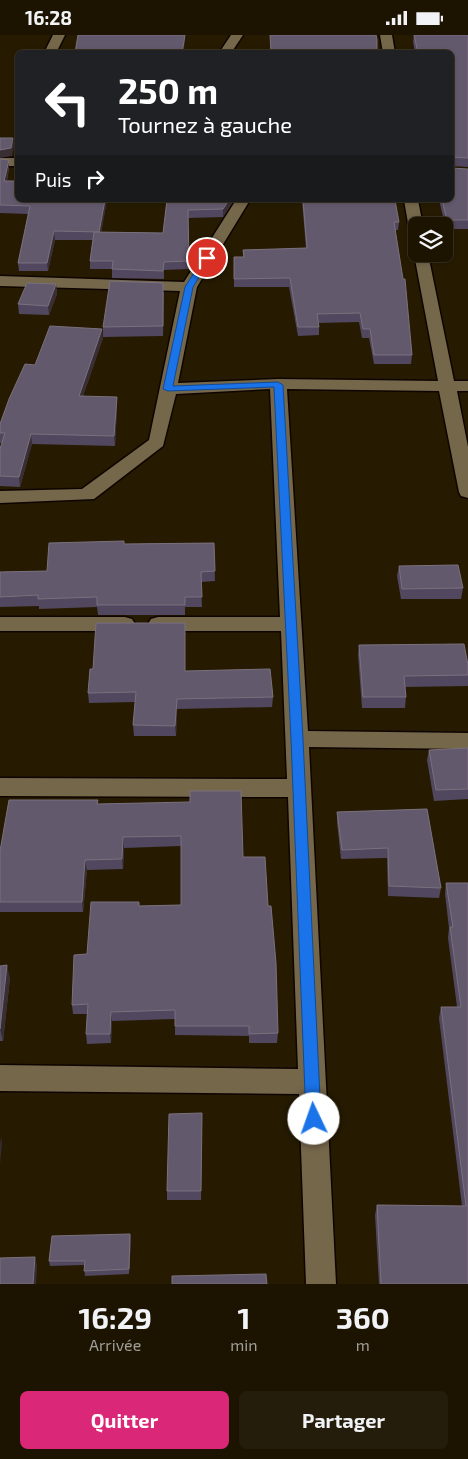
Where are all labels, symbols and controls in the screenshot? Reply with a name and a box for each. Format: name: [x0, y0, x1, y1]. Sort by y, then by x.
text: 16:28: [25, 6, 72, 29]
text: 250 m: [118, 69, 218, 111]
icon: left: [35, 70, 100, 135]
text: Tournez à gauche: [118, 111, 292, 137]
icon: right: [81, 165, 109, 193]
text: Puis: [35, 168, 71, 191]
map controls: [408, 217, 453, 262]
button: layers: [408, 217, 453, 262]
pin: [186, 237, 228, 279]
icon: arrive: [193, 244, 221, 272]
position arrow: [287, 1092, 339, 1144]
text: 16:29: [78, 1299, 152, 1335]
text: 1: [237, 1299, 250, 1335]
text: 360: [336, 1299, 390, 1335]
text: Arrivée: [89, 1335, 141, 1354]
text: min: [230, 1335, 258, 1354]
text: m: [356, 1335, 370, 1354]
button: Quitter: [20, 1391, 229, 1449]
button: Partager: [239, 1391, 448, 1449]

